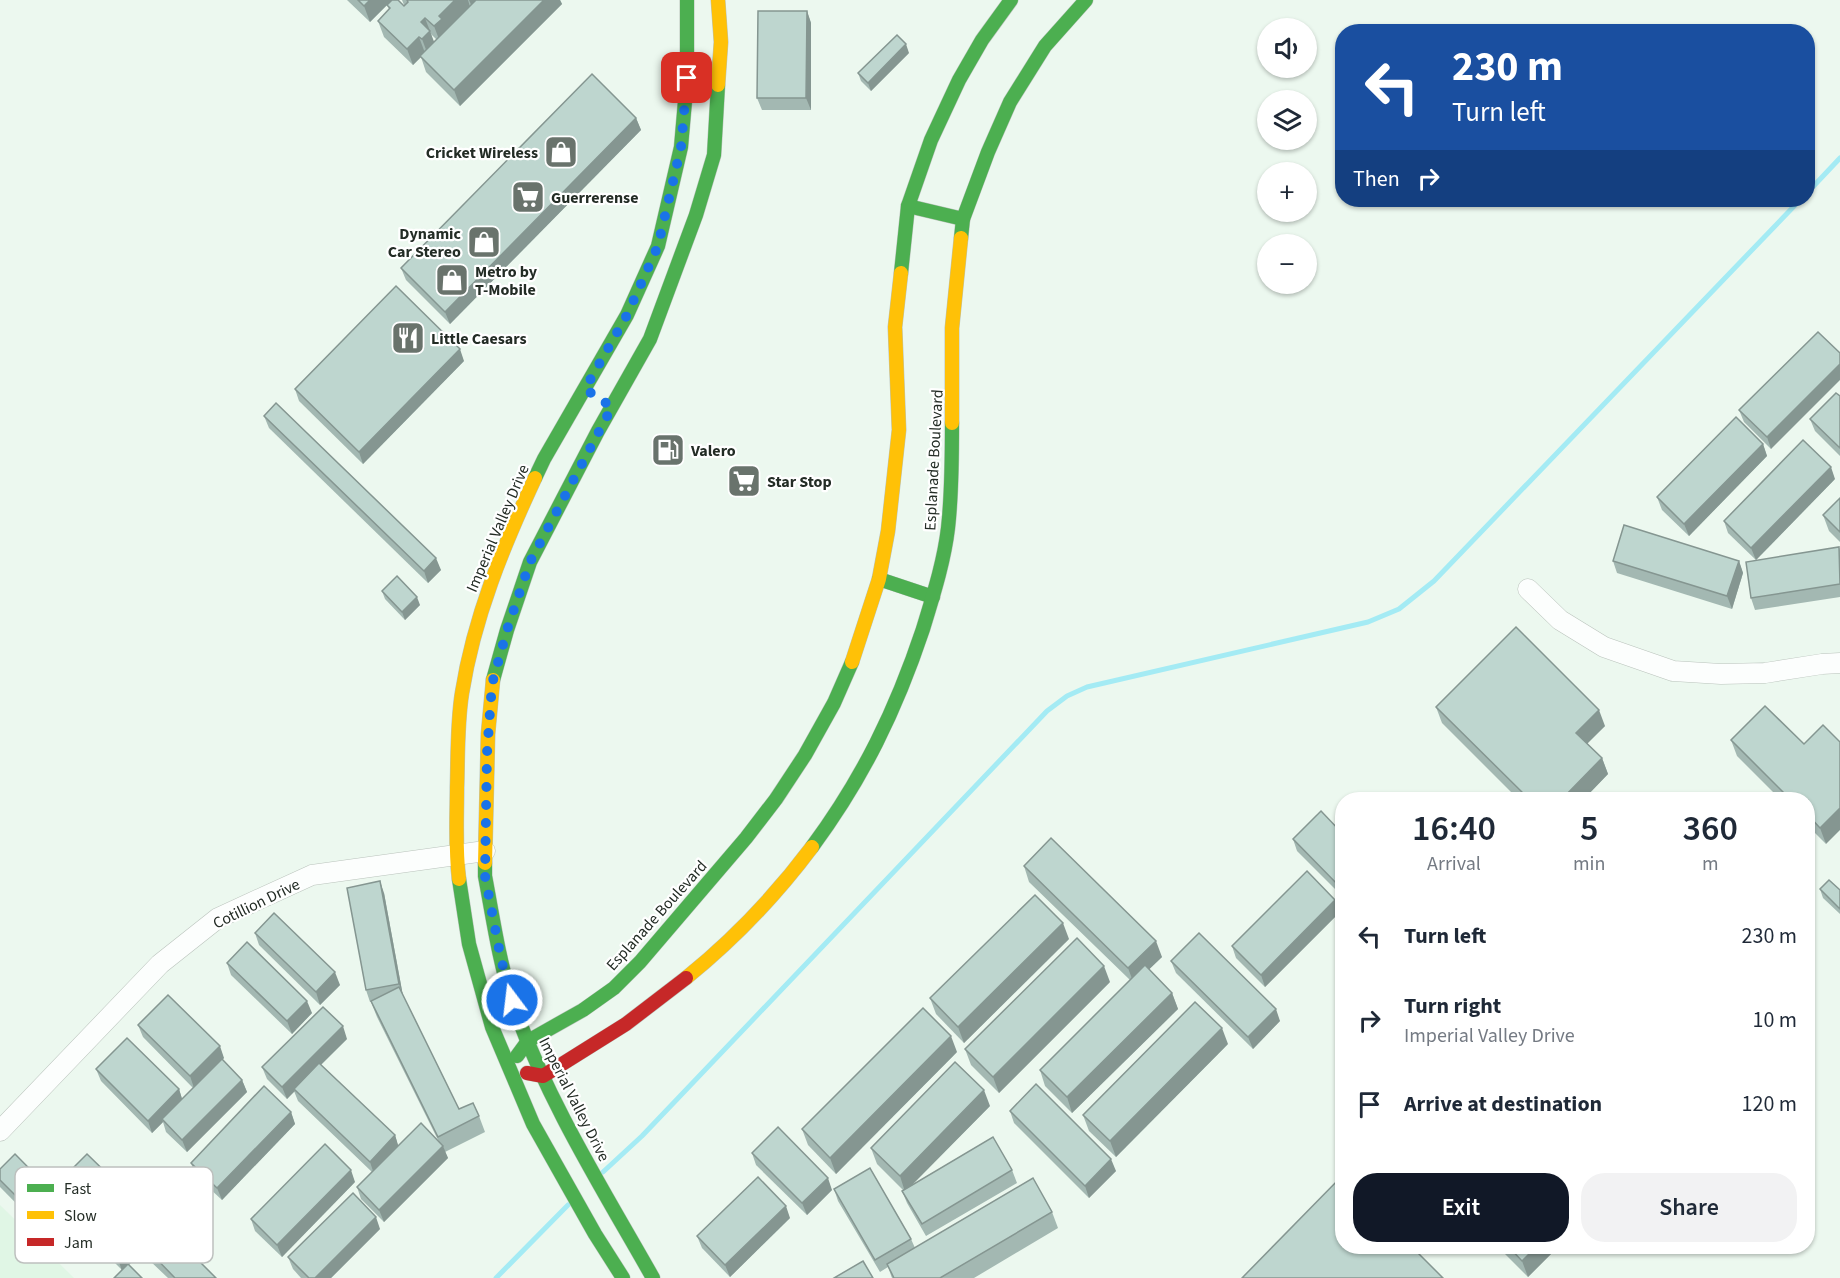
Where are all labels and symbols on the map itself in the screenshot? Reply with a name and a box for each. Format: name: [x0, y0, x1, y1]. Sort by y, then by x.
pin: [661, 52, 712, 103]
shop icon: Cricket Wireless: [543, 134, 579, 170]
place label: Cricket Wireless: [426, 142, 538, 164]
supermarket icon: Guerrerense: [510, 179, 546, 215]
place label: Guerrerense: [551, 187, 638, 209]
place label: Dynamic Car Stereo: [388, 223, 462, 263]
shop icon: Dynamic Car Stereo: [466, 224, 502, 260]
place label: Metro by T-Mobile: [475, 261, 538, 301]
shop icon: Metro by T-Mobile: [434, 262, 470, 298]
restaurant icon: Little Caesars: [390, 320, 426, 356]
place label: Little Caesars: [431, 328, 527, 350]
street label: Esplanade Boulevard: [919, 389, 949, 531]
fuel station icon: Valero: [650, 432, 686, 468]
place label: Valero: [690, 440, 736, 462]
street label: Imperial Valley Drive: [461, 461, 535, 596]
supermarket icon: Star Stop: [726, 463, 762, 499]
place label: Star Stop: [767, 471, 832, 493]
street label: Esplanade Boulevard: [601, 856, 712, 976]
street label: Cotillion Drive: [209, 873, 304, 934]
position arrow: [480, 968, 544, 1032]
street label: Imperial Valley Drive: [533, 1034, 615, 1165]
legend: [15, 1167, 213, 1263]
text: Fast: [64, 1178, 92, 1200]
text: Slow: [64, 1205, 97, 1227]
text: Jam: [64, 1232, 93, 1254]

